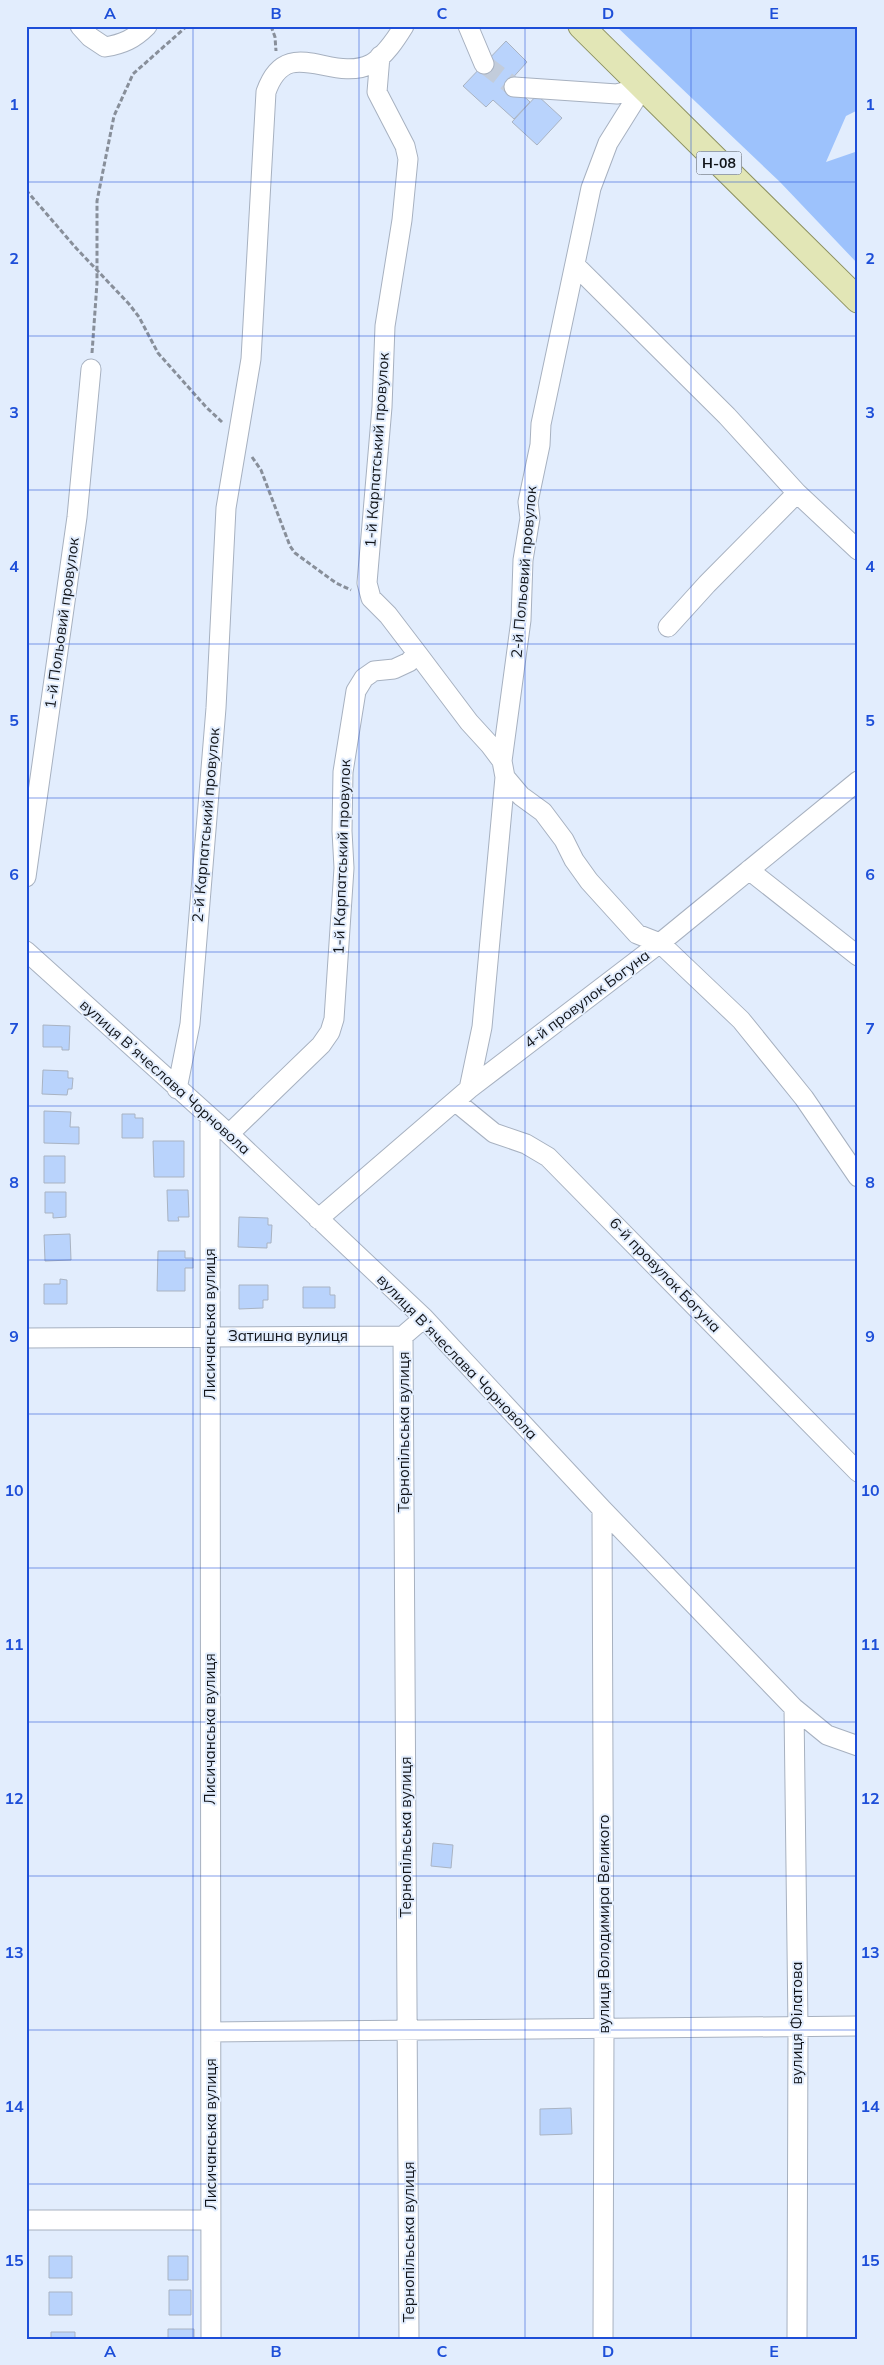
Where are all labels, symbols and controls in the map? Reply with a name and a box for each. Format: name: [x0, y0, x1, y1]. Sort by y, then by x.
text: A: [104, 3, 116, 23]
text: B: [270, 3, 282, 23]
text: C: [437, 3, 448, 23]
text: D: [602, 3, 614, 23]
text: E: [769, 3, 779, 23]
text: 1: [9, 94, 19, 114]
text: 1: [865, 94, 875, 114]
road number: Н-08: [696, 152, 742, 174]
text: 2: [9, 248, 19, 268]
text: 2: [865, 248, 875, 268]
street label: 1-й Карпатський провулок: [360, 351, 393, 548]
text: 3: [9, 402, 19, 422]
text: 3: [865, 402, 875, 422]
street label: 2-й Польовий провулок: [507, 484, 541, 659]
street label: 1-й Польовий провулок: [40, 535, 83, 710]
text: 4: [9, 556, 19, 576]
text: 4: [865, 556, 875, 576]
text: 5: [9, 710, 19, 730]
text: 5: [865, 710, 875, 730]
street label: 2-й Карпатський провулок: [188, 726, 224, 923]
street label: 1-й Карпатський провулок: [329, 758, 354, 955]
text: 6: [9, 864, 19, 884]
text: 6: [865, 864, 875, 884]
street label: 4-й провулок Богуна: [520, 945, 653, 1052]
street label: вулиця Вʼячеслава Чорновола: [76, 995, 255, 1158]
text: 7: [9, 1018, 19, 1038]
text: 7: [865, 1018, 875, 1038]
text: 8: [9, 1172, 19, 1192]
text: 8: [865, 1172, 875, 1192]
street label: 6-й провулок Богуна: [606, 1213, 725, 1336]
street label: Лисичанська вулиця: [200, 1248, 219, 1400]
street label: вулиця Вʼячеслава Чорновола: [373, 1270, 542, 1443]
text: 9: [9, 1326, 19, 1346]
street label: Затишна вулиця: [228, 1326, 348, 1345]
text: 9: [865, 1326, 875, 1346]
street label: Тернопільська вулиця: [394, 1352, 413, 1512]
text: 10: [4, 1480, 24, 1500]
text: 10: [860, 1480, 880, 1500]
text: 11: [4, 1634, 24, 1654]
text: 11: [860, 1634, 880, 1654]
street label: Лисичанська вулиця: [200, 1653, 219, 1805]
street label: Тернопільська вулиця: [396, 1757, 415, 1917]
text: 12: [4, 1788, 24, 1808]
text: 12: [860, 1788, 880, 1808]
street label: вулиця Володимира Великого: [594, 1814, 613, 2034]
text: 13: [4, 1942, 24, 1962]
text: 13: [860, 1942, 880, 1962]
street label: вулиця Філатова: [787, 1962, 806, 2084]
street label: Лисичанська вулиця: [201, 2058, 220, 2210]
text: 14: [4, 2096, 24, 2116]
text: 14: [860, 2096, 880, 2116]
street label: Тернопільська вулиця: [399, 2162, 418, 2322]
text: 15: [4, 2250, 24, 2270]
text: 15: [860, 2250, 880, 2270]
text: A: [104, 2341, 116, 2361]
text: B: [270, 2341, 282, 2361]
text: C: [437, 2341, 448, 2361]
text: D: [602, 2341, 614, 2361]
text: E: [769, 2341, 779, 2361]

